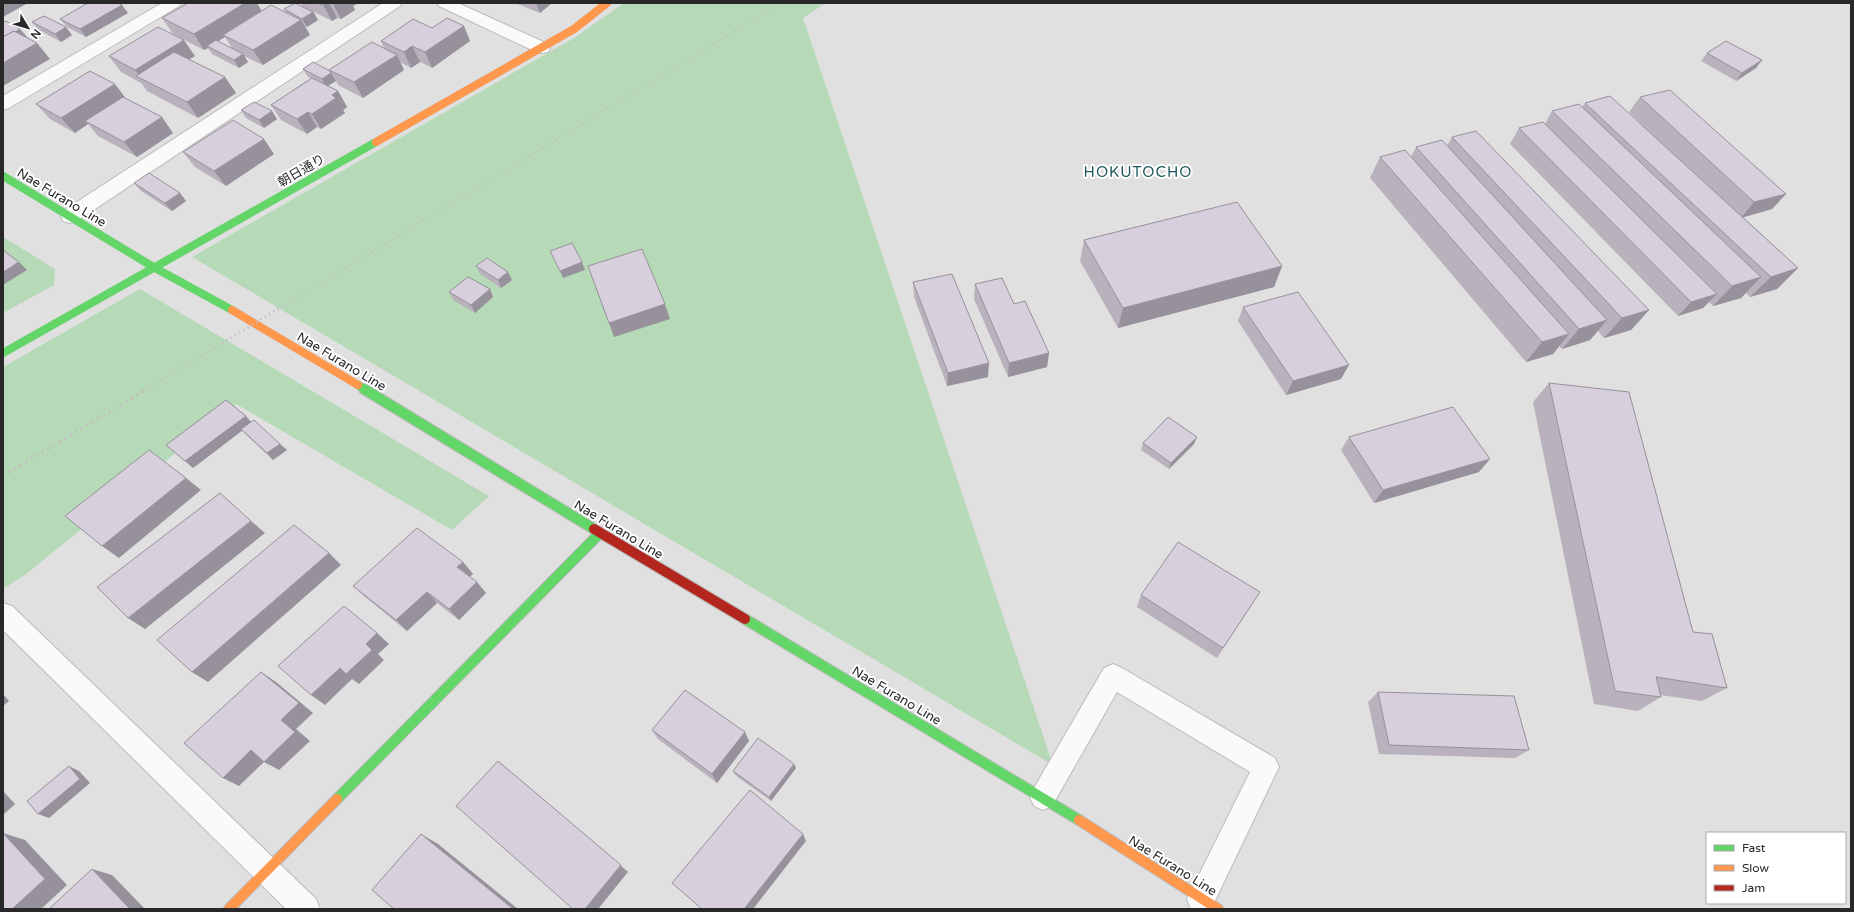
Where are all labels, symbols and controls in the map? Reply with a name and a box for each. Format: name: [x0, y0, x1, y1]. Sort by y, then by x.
north arrow: [8, 8, 48, 48]
text: N: [28, 26, 43, 41]
street label: 朝日通り: [275, 151, 328, 191]
district label: HOKUTOCHO: [1084, 163, 1192, 181]
street label: Nae Furano Line: [14, 165, 109, 231]
street label: Nae Furano Line: [294, 329, 389, 395]
street label: Nae Furano Line: [571, 497, 666, 563]
street label: Nae Furano Line: [849, 663, 944, 729]
street label: Nae Furano Line: [1125, 832, 1220, 899]
legend: [1706, 832, 1846, 904]
text: Fast: [1742, 841, 1766, 855]
text: Slow: [1742, 861, 1769, 875]
text: Jam: [1742, 881, 1765, 895]

